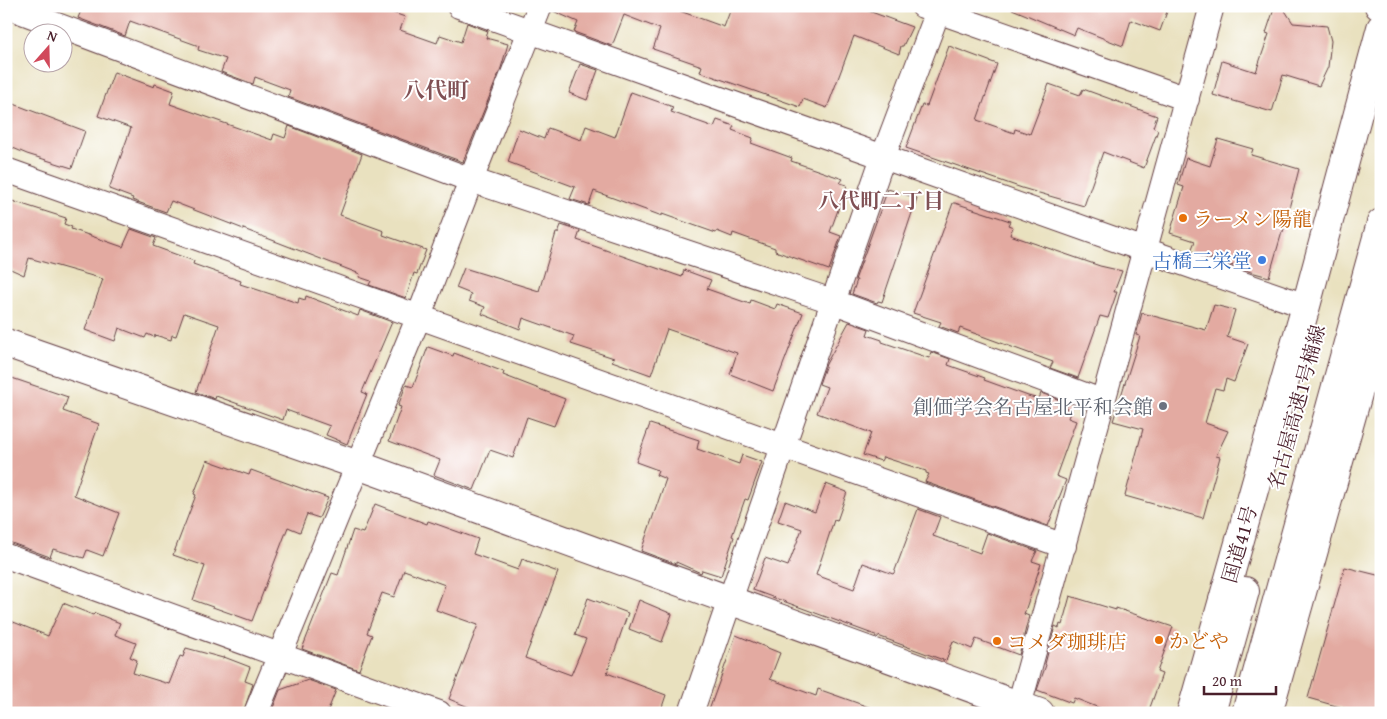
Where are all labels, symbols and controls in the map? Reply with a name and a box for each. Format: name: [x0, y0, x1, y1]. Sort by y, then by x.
north arrow: [22, 22, 72, 72]
text: N: [45, 25, 61, 47]
district label: 八代町: [403, 74, 469, 106]
district label: 八代町二丁目: [818, 185, 944, 216]
place label: ラーメン陽龍: [1193, 204, 1312, 233]
marker: ラーメン陽龍: [1177, 212, 1189, 224]
place label: 古橋三栄堂: [1152, 246, 1252, 275]
marker: 古橋三栄堂: [1256, 254, 1268, 266]
street label: 名古屋高速1号楠線: [1260, 321, 1332, 493]
place label: 創価学会名古屋北平和会館: [913, 392, 1153, 421]
marker: 創価学会名古屋北平和会館: [1157, 400, 1169, 412]
street label: 国道41号: [1214, 502, 1264, 586]
place label: かどや: [1169, 626, 1229, 655]
place label: コメダ珈琲店: [1007, 627, 1127, 656]
marker: かどや: [1153, 634, 1165, 646]
marker: コメダ珈琲店: [991, 635, 1003, 647]
scale bar: [1204, 664, 1277, 696]
text: 20 m: [1212, 670, 1243, 691]

